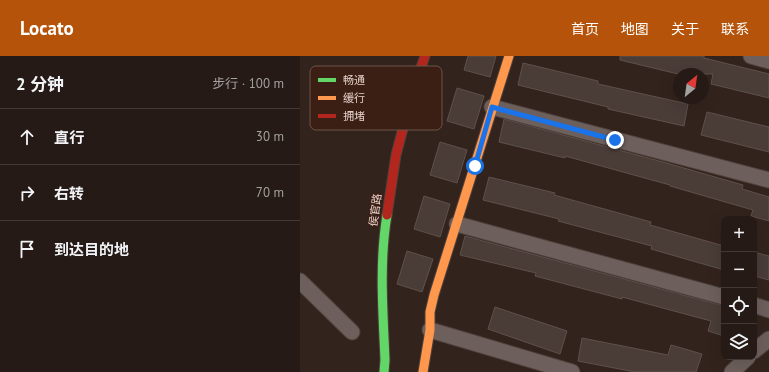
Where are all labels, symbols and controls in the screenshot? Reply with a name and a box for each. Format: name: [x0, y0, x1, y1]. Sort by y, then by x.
text: Locato: [20, 16, 74, 40]
text: 首页: [571, 20, 599, 38]
text: 地图: [621, 20, 649, 38]
text: 关于: [671, 20, 699, 38]
text: 联系: [721, 20, 749, 38]
legend: [310, 66, 442, 130]
north arrow: [673, 68, 709, 104]
text: 2 分钟: [16, 73, 64, 95]
text: 畅通: [343, 73, 365, 87]
text: 步行 · 100 m: [212, 75, 284, 92]
text: 缓行: [343, 91, 365, 105]
text: 拥堵: [343, 109, 365, 123]
icon: ahead: [16, 126, 38, 148]
text: 直行: [54, 128, 84, 147]
text: 30 m: [256, 128, 284, 145]
route end: [606, 131, 624, 149]
route start: [466, 157, 484, 175]
icon: right: [16, 182, 38, 204]
text: 右转: [54, 184, 84, 203]
text: 70 m: [256, 184, 284, 201]
street label: 侯官路: [366, 193, 384, 227]
map controls: [721, 216, 757, 360]
button: +: [721, 216, 757, 252]
icon: arrive: [16, 238, 38, 260]
text: 到达目的地: [54, 240, 129, 259]
button: −: [721, 252, 757, 288]
button: locate: [721, 288, 757, 324]
button: layers: [721, 324, 757, 360]

